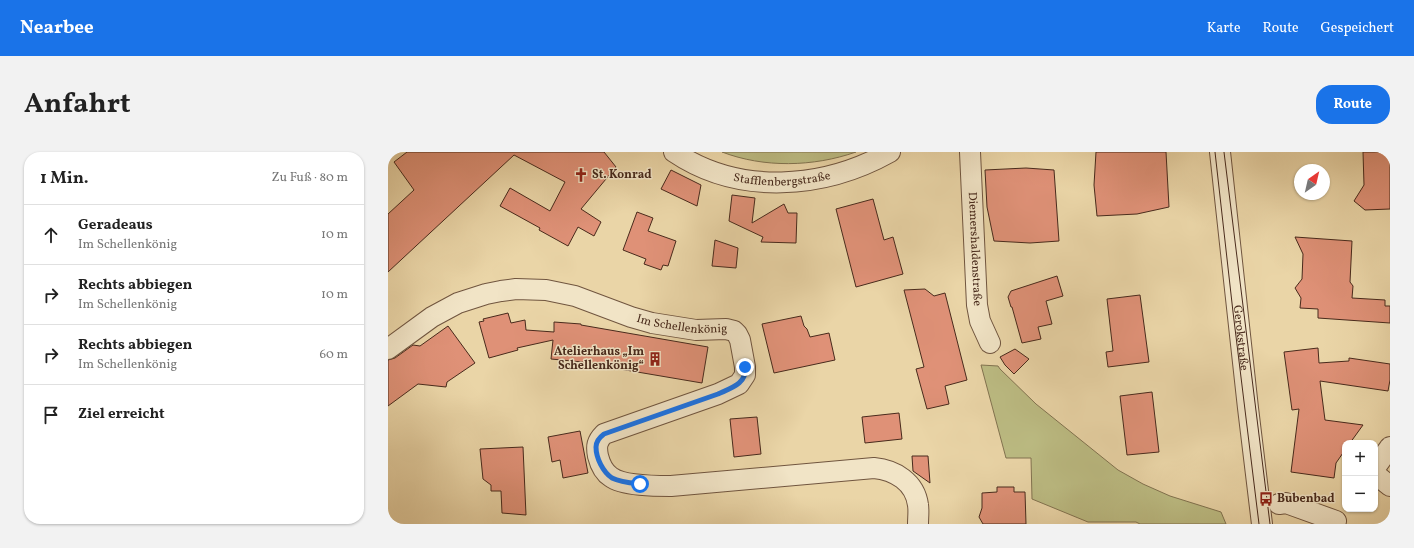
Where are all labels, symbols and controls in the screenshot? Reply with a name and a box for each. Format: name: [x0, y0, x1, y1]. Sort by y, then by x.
text: Nearbee: [20, 15, 94, 41]
text: Karte: [1207, 19, 1241, 38]
text: Route: [1263, 19, 1299, 38]
text: Gespeichert: [1321, 19, 1394, 38]
text: Anfahrt: [24, 85, 131, 124]
button: Route: [1316, 85, 1390, 124]
north arrow: [1294, 164, 1330, 200]
text: 1 Min.: [40, 167, 89, 190]
church icon: St. Konrad: [573, 167, 589, 183]
place label: St. Konrad: [592, 167, 652, 183]
street label: Stafflenbergstraße: [732, 168, 832, 190]
text: Zu Fuß · 80 m: [272, 169, 348, 187]
street label: Diemershaldenstraße: [964, 191, 985, 307]
text: Geradeaus: [78, 215, 153, 236]
icon: ahead: [40, 224, 62, 246]
text: 10 m: [321, 226, 348, 244]
text: Im Schellenkönig: [78, 236, 177, 254]
text: Rechts abbiegen: [78, 275, 193, 296]
icon: right: [40, 284, 62, 306]
text: 10 m: [321, 286, 348, 304]
text: Im Schellenkönig: [78, 296, 177, 314]
street label: Gerokstraße: [1229, 304, 1252, 372]
street label: Im Schellenkönig: [635, 311, 727, 338]
text: Rechts abbiegen: [78, 335, 193, 356]
icon: right: [40, 344, 62, 366]
place label: Atelierhaus „Im Schellenkönig“: [554, 344, 644, 374]
text: 60 m: [320, 346, 348, 364]
building icon: Atelierhaus „Im Schellenkönig“: [647, 351, 663, 367]
text: Im Schellenkönig: [78, 356, 177, 374]
route end: [736, 358, 754, 376]
icon: arrive: [40, 404, 62, 426]
text: Ziel erreicht: [78, 404, 165, 425]
map controls: [1342, 440, 1378, 512]
button: +: [1342, 440, 1378, 476]
route start: [631, 475, 649, 493]
button: −: [1342, 476, 1378, 512]
bus stop icon: Bubenbad: [1258, 491, 1274, 507]
place label: Bubenbad: [1277, 491, 1335, 507]

